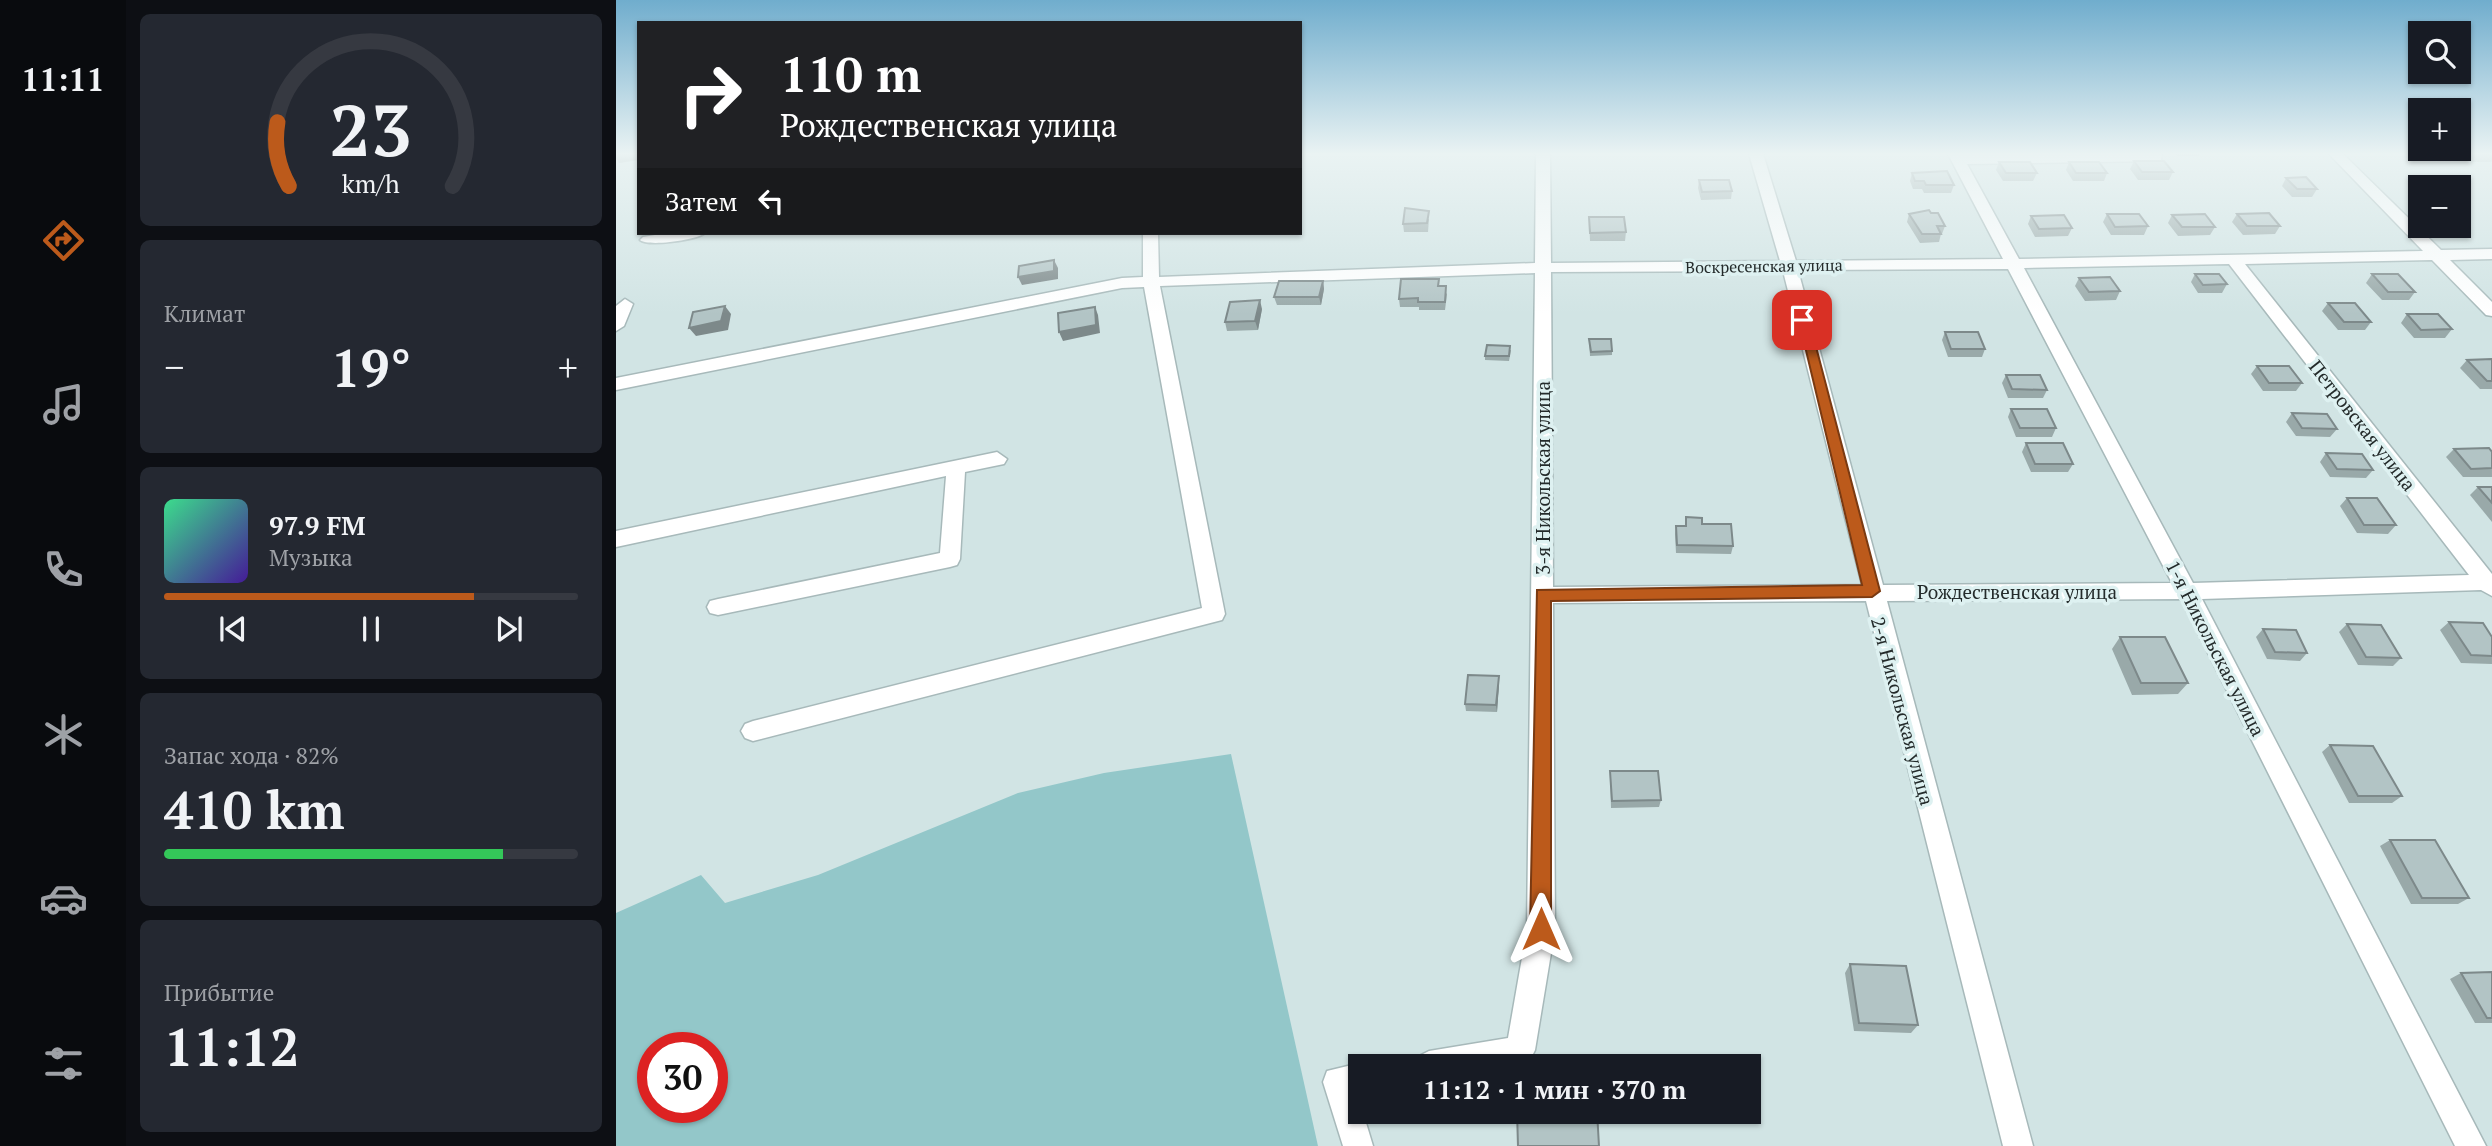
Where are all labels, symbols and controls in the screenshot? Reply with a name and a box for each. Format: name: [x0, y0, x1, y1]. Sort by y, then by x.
map controls: [2408, 21, 2471, 238]
button: search: [2408, 21, 2471, 84]
text: 110 m: [780, 41, 922, 106]
icon: right: [665, 49, 756, 140]
text: 11:11: [21, 58, 105, 100]
text: 23: [330, 81, 412, 178]
button: +: [2408, 98, 2471, 161]
text: Рождественская улица: [780, 104, 1117, 146]
text: km/h: [342, 167, 400, 200]
button: −: [2408, 175, 2471, 238]
icon: left: [752, 182, 790, 220]
text: Затем: [665, 184, 738, 218]
icon: directions: [39, 216, 88, 265]
street label: Воскресенская улица: [1685, 254, 1843, 278]
pin: [1772, 290, 1832, 350]
text: Климат: [164, 298, 245, 329]
icon: arrive: [1783, 301, 1821, 339]
text: 19°: [331, 333, 411, 402]
text: −: [164, 342, 184, 392]
text: +: [558, 342, 578, 392]
street label: Петровская улица: [2304, 354, 2422, 496]
icon: music: [39, 380, 88, 429]
street label: 3-я Никольская улица: [1530, 381, 1555, 575]
text: 97.9 FM: [269, 508, 366, 542]
text: Музыка: [269, 542, 353, 573]
icon: phone: [39, 545, 88, 594]
street label: 1-я Никольская улица: [2161, 556, 2271, 740]
street label: Рождественская улица: [1917, 579, 2117, 604]
icon: previous: [214, 610, 252, 648]
icon: pause: [352, 610, 390, 648]
icon: next: [490, 610, 528, 648]
street label: 2-я Никольская улица: [1866, 614, 1940, 808]
icon: climate: [39, 710, 88, 759]
text: Запас хода · 82%: [164, 740, 339, 771]
text: 410 km: [164, 775, 345, 844]
icon: car: [39, 874, 88, 923]
position arrow: [1504, 892, 1578, 966]
text: Прибытие: [164, 977, 274, 1008]
text: 11:12: [164, 1012, 299, 1081]
speed limit sign: 30: [637, 1032, 728, 1123]
icon: filters: [39, 1039, 88, 1088]
text: 11:12 · 1 мин · 370 m: [1423, 1072, 1686, 1106]

